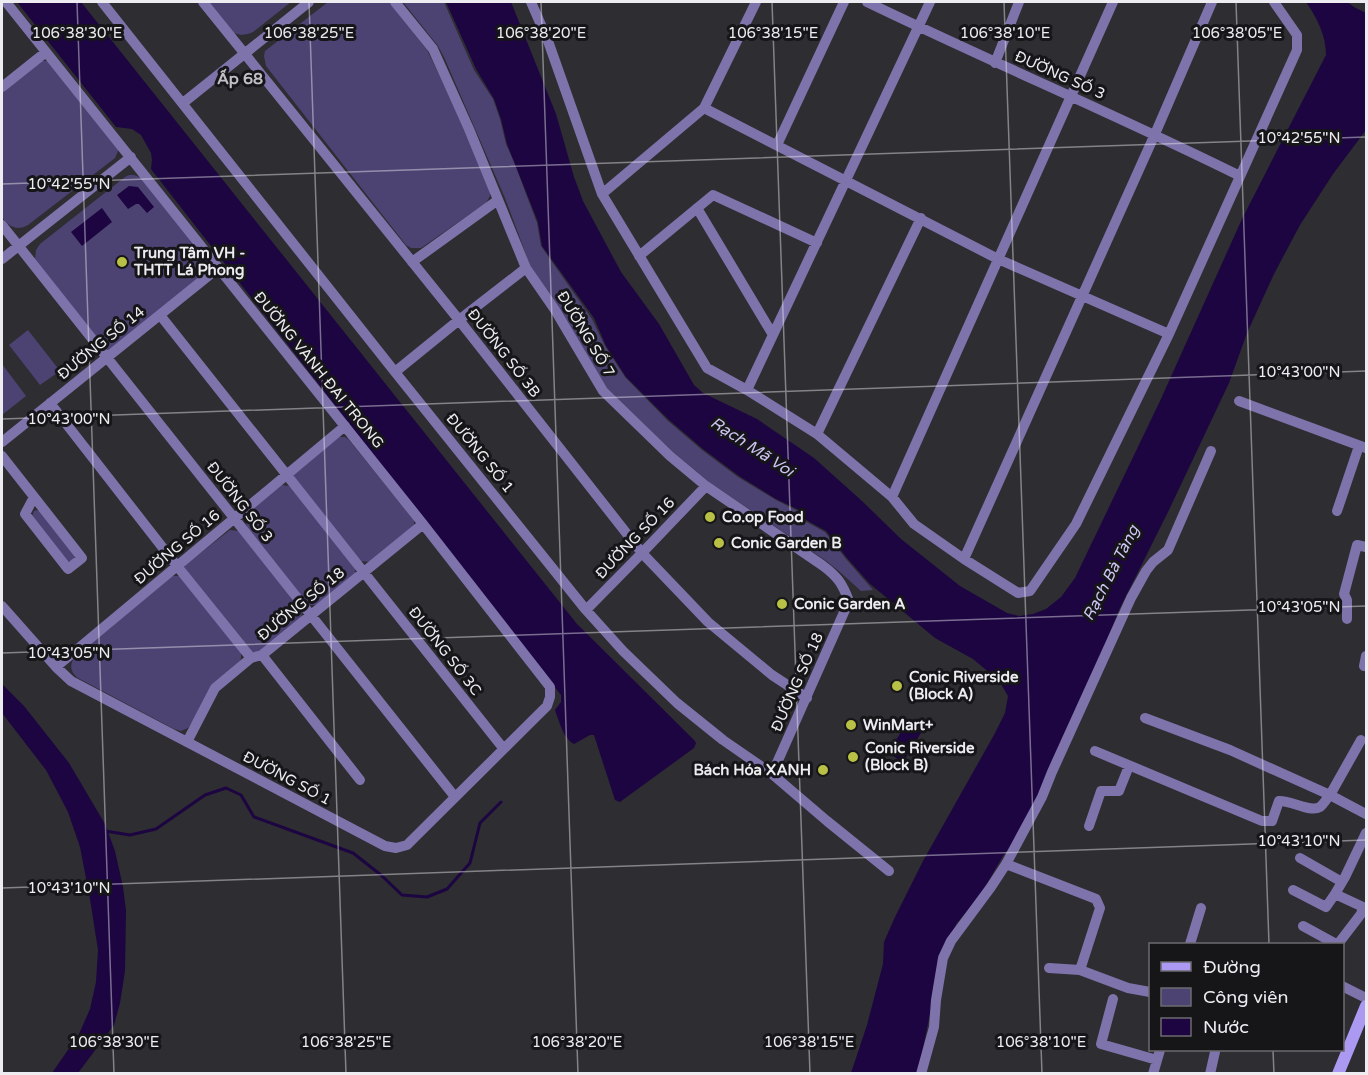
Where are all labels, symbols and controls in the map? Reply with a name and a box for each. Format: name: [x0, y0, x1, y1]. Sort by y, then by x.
text: 106°38'30"E: [32, 24, 122, 42]
text: 106°38'25"E: [264, 24, 354, 42]
text: 106°38'20"E: [496, 24, 586, 42]
text: 106°38'15"E: [728, 24, 818, 42]
text: 106°38'10"E: [960, 24, 1050, 42]
text: 106°38'05"E: [1192, 24, 1282, 42]
street label: ĐƯỜNG SỐ 3: [1012, 46, 1108, 103]
district label: Ấp 68: [217, 68, 263, 89]
text: 10°42'55"N: [1257, 129, 1341, 147]
text: 10°42'55"N: [27, 175, 111, 193]
place label: Trung Tâm VH - THTT Lá Phong: [133, 244, 245, 280]
marker: Trung Tâm VH - THTT Lá Phong: [115, 255, 129, 269]
street label: ĐƯỜNG SỐ 7: [553, 287, 620, 380]
street label: ĐƯỜNG VÀNH ĐAI TRONG: [250, 288, 388, 452]
street label: ĐƯỜNG SỐ 14: [53, 302, 148, 383]
street label: ĐƯỜNG SỐ 3B: [464, 305, 545, 401]
text: 10°43'00"N: [1257, 363, 1341, 381]
street label: ĐƯỜNG SỐ 1: [442, 409, 518, 496]
text: 10°43'00"N: [27, 410, 111, 428]
water label: Rạch Mã Voi: [707, 413, 799, 482]
street label: ĐƯỜNG SỐ 3: [203, 458, 278, 546]
street label: ĐƯỜNG SỐ 16: [591, 493, 678, 583]
street label: ĐƯỜNG SỐ 16: [130, 505, 224, 588]
place label: Co.op Food: [722, 508, 804, 527]
marker: Co.op Food: [703, 510, 717, 524]
water label: Rạch Bà Tàng: [1078, 521, 1144, 624]
place label: Conic Garden B: [731, 534, 842, 552]
marker: Conic Garden B: [712, 536, 726, 550]
street label: ĐƯỜNG SỐ 18: [253, 563, 348, 644]
place label: Conic Garden A: [794, 595, 906, 613]
marker: Conic Garden A: [775, 597, 789, 611]
text: 10°43'05"N: [1257, 598, 1341, 616]
street label: ĐƯỜNG SỐ 3C: [405, 603, 486, 699]
street label: ĐƯỜNG SỐ 18: [766, 629, 827, 734]
text: 10°43'05"N: [27, 644, 111, 662]
place label: Conic Riverside (Block A): [909, 668, 1019, 703]
marker: Conic Riverside (Block A): [890, 679, 904, 693]
place label: WinMart+: [863, 716, 934, 734]
marker: WinMart+: [844, 718, 858, 732]
place label: Conic Riverside (Block B): [865, 739, 975, 774]
street label: ĐƯỜNG SỐ 1: [240, 746, 335, 809]
marker: Conic Riverside (Block B): [846, 750, 860, 764]
place label: Bách Hóa XANH: [693, 761, 811, 779]
marker: Bách Hóa XANH: [816, 763, 830, 777]
text: 10°43'10"N: [1257, 832, 1341, 850]
text: 10°43'10"N: [27, 879, 111, 897]
legend: [1149, 943, 1344, 1051]
text: Đường: [1203, 956, 1261, 978]
text: Công viên: [1203, 986, 1288, 1008]
text: Nước: [1203, 1016, 1249, 1038]
text: 106°38'30"E: [69, 1033, 159, 1051]
text: 106°38'25"E: [301, 1033, 391, 1051]
text: 106°38'20"E: [532, 1033, 622, 1051]
text: 106°38'15"E: [764, 1033, 854, 1051]
text: 106°38'10"E: [996, 1033, 1086, 1051]

